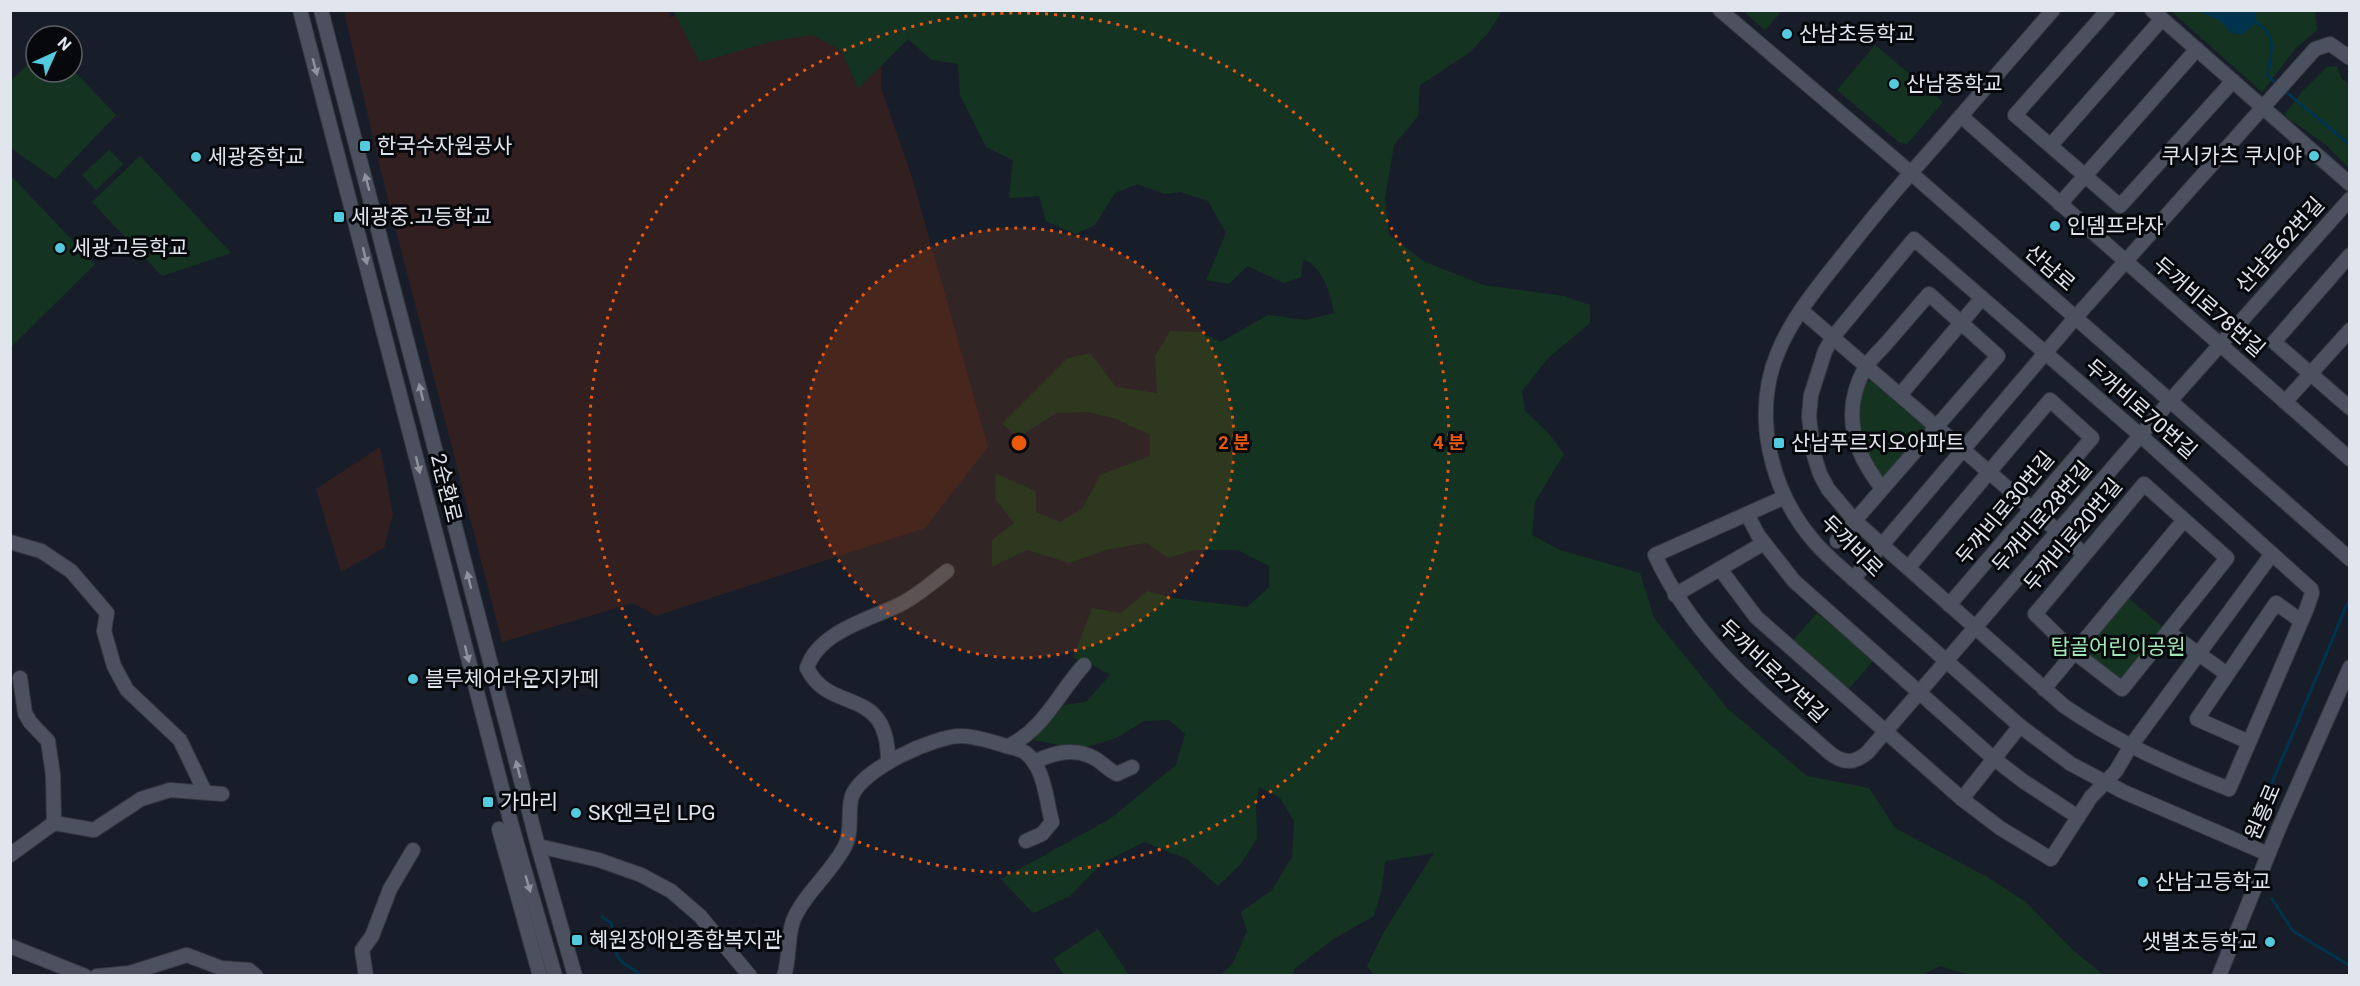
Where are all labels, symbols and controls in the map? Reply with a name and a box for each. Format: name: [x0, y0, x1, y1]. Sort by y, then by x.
place label: 산남초등학교: [1799, 22, 1915, 46]
north arrow: [24, 24, 84, 84]
marker: 산남초등학교: [1780, 27, 1794, 41]
text: N: [54, 33, 75, 54]
one-way arrow: [311, 58, 320, 76]
place label: 산남중학교: [1906, 72, 2003, 96]
marker: 산남중학교: [1887, 77, 1901, 91]
place label: 한국수자원공사: [377, 134, 512, 158]
marker: 한국수자원공사: [358, 139, 372, 153]
place label: 쿠시카츠 쿠시야: [2162, 144, 2302, 168]
place label: 세광중학교: [208, 145, 305, 169]
marker: 쿠시카츠 쿠시야: [2307, 149, 2321, 163]
marker: 세광중학교: [189, 150, 203, 164]
one-way arrow: [361, 173, 371, 192]
street label: 산남로62번길: [2231, 192, 2329, 298]
place label: 세광중.고등학교: [351, 205, 492, 229]
marker: 세광중.고등학교: [332, 210, 346, 224]
place label: 인뎀프라자: [2067, 214, 2164, 238]
marker: 인뎀프라자: [2048, 219, 2062, 233]
place label: 세광고등학교: [72, 236, 188, 260]
street label: 산남로: [2020, 240, 2080, 296]
marker: 세광고등학교: [53, 241, 67, 255]
one-way arrow: [360, 246, 370, 265]
street label: 두꺼비로78번길: [2148, 252, 2270, 362]
street label: 두꺼비로70번길: [2080, 354, 2202, 464]
one-way arrow: [415, 382, 425, 401]
place label: 산남푸르지오아파트: [1791, 431, 1965, 455]
text: 2 분: [1218, 432, 1250, 453]
text: 4 분: [1433, 432, 1465, 453]
centre of rings: [1009, 433, 1029, 453]
marker: 산남푸르지오아파트: [1772, 436, 1786, 450]
street label: 두꺼비로30번길: [1951, 447, 2059, 569]
street label: 2순환로: [426, 451, 466, 525]
one-way arrow: [414, 456, 424, 474]
street label: 두꺼비로28번길: [1987, 456, 2097, 578]
street label: 두꺼비로20번길: [2019, 474, 2127, 596]
street label: 두꺼비로: [1816, 510, 1888, 582]
one-way arrow: [464, 571, 474, 590]
street label: 두꺼비로27번길: [1714, 615, 1832, 727]
park label: 탑골어린이공원: [2050, 635, 2186, 659]
one-way arrow: [463, 645, 472, 663]
place label: 블루체어라운지카페: [425, 667, 599, 691]
marker: 블루체어라운지카페: [406, 672, 420, 686]
one-way arrow: [513, 760, 522, 778]
street label: 원흥로: [2241, 781, 2285, 843]
place label: 가마리: [500, 790, 558, 814]
marker: 가마리: [481, 795, 495, 809]
place label: SK엔크린 LPG: [588, 801, 716, 825]
marker: SK엔크린 LPG: [569, 806, 583, 820]
place label: 산남고등학교: [2155, 870, 2271, 894]
one-way arrow: [524, 875, 533, 893]
marker: 산남고등학교: [2136, 875, 2150, 889]
place label: 혜원장애인종합복지관: [589, 928, 782, 952]
place label: 샛별초등학교: [2142, 930, 2258, 954]
marker: 혜원장애인종합복지관: [570, 933, 584, 947]
marker: 샛별초등학교: [2263, 935, 2277, 949]

